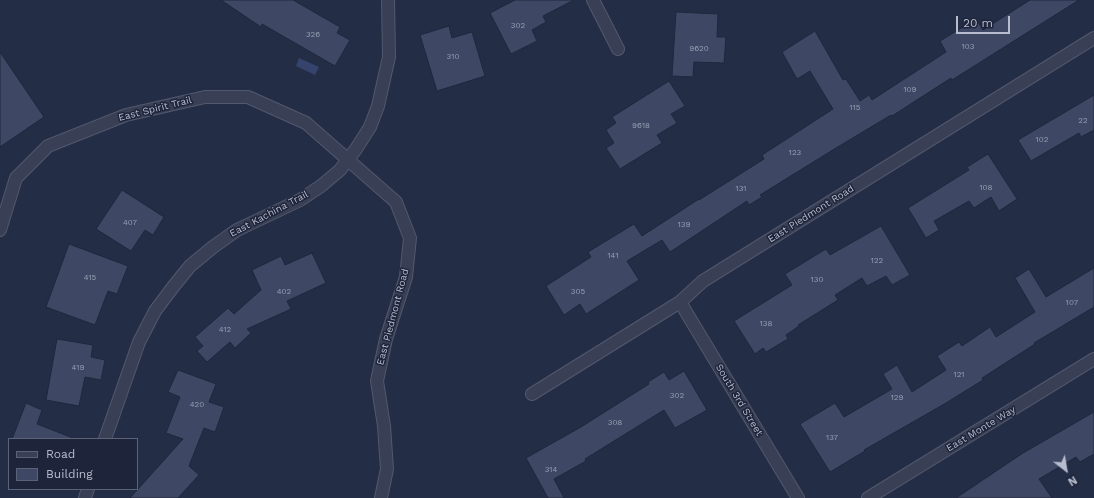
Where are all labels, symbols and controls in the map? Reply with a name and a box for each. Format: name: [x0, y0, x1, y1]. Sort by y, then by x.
scale bar: [958, 8, 1012, 34]
text: 20 m: [963, 16, 993, 30]
house number: 302: [511, 21, 525, 31]
house number: 326: [306, 30, 320, 40]
house number: 103: [962, 42, 974, 52]
house number: 9620: [689, 44, 709, 54]
house number: 310: [447, 52, 459, 62]
house number: 109: [903, 85, 917, 95]
street label: East Spirit Trail: [117, 94, 193, 124]
house number: 115: [850, 103, 860, 113]
house number: 22: [1078, 116, 1088, 126]
house number: 9618: [632, 121, 650, 131]
house number: 102: [1036, 135, 1048, 145]
house number: 123: [789, 148, 801, 158]
street label: East Piedmont Road: [766, 183, 856, 245]
house number: 108: [979, 183, 993, 193]
house number: 131: [736, 184, 746, 194]
street label: East Kachina Trail: [228, 188, 310, 240]
house number: 407: [123, 218, 137, 228]
house number: 139: [678, 220, 690, 230]
house number: 141: [608, 251, 618, 261]
house number: 122: [871, 256, 883, 266]
street label: East Piedmont Road: [374, 267, 412, 367]
house number: 415: [84, 273, 96, 283]
house number: 130: [811, 275, 823, 285]
house number: 402: [277, 287, 291, 297]
house number: 305: [571, 287, 585, 297]
house number: 107: [1066, 298, 1078, 308]
house number: 138: [760, 319, 772, 329]
house number: 412: [219, 325, 231, 335]
street label: South 3rd Street: [713, 362, 765, 438]
house number: 419: [72, 363, 84, 373]
house number: 121: [954, 370, 964, 380]
house number: 302: [670, 391, 684, 401]
house number: 129: [891, 393, 903, 403]
house number: 420: [190, 400, 204, 410]
street label: East Monte Way: [944, 404, 1018, 454]
house number: 308: [608, 418, 622, 428]
house number: 137: [826, 433, 838, 443]
legend: [8, 438, 138, 490]
text: Road: [46, 447, 75, 461]
north arrow: [1046, 450, 1086, 490]
house number: 314: [545, 465, 557, 475]
text: Building: [46, 467, 93, 481]
text: N: [1066, 473, 1079, 488]

